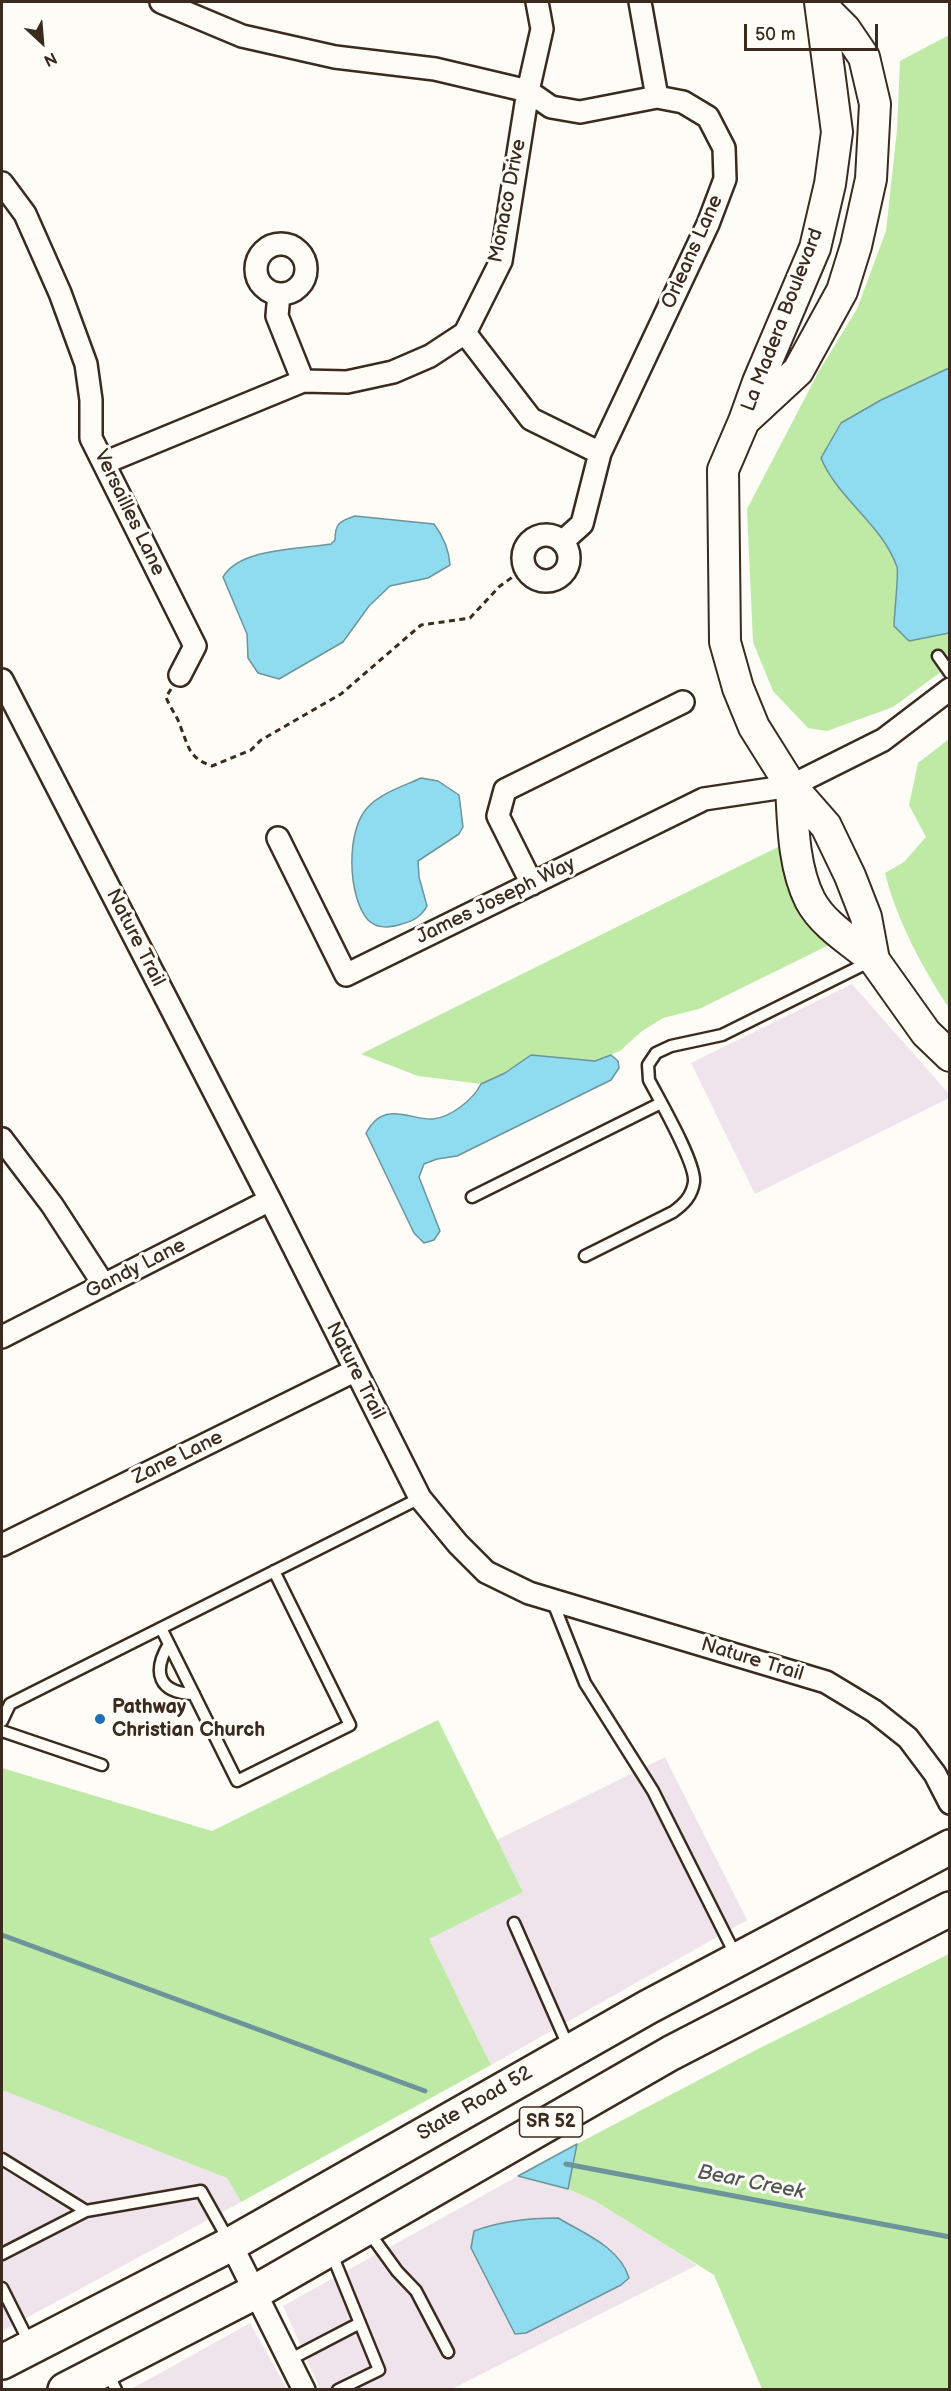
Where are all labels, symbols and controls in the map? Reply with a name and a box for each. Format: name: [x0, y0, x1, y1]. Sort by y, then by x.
north arrow: [12, 12, 72, 72]
scale bar: [747, 12, 880, 50]
text: 50 m: [755, 24, 796, 45]
text: N: [41, 47, 60, 70]
street label: Monaco Drive: [484, 137, 532, 265]
street label: Orleans Lane: [657, 191, 729, 313]
street label: La Madera Boulevard: [737, 225, 829, 415]
street label: Versailles Lane: [88, 446, 170, 580]
street label: James Joseph Way: [413, 852, 579, 950]
street label: Nature Trail: [100, 885, 170, 991]
street label: Gandy Lane: [82, 1234, 190, 1304]
street label: Nature Trail: [320, 1318, 390, 1424]
street label: Zane Lane: [129, 1426, 227, 1490]
street label: Nature Trail: [698, 1633, 806, 1687]
place label: Pathway Christian Church: [112, 1696, 265, 1743]
marker: Pathway Christian Church: [93, 1712, 107, 1726]
street label: State Road 52: [413, 2061, 537, 2147]
road number: SR 52: [520, 2107, 582, 2137]
water label: Bear Creek: [695, 2160, 807, 2206]

